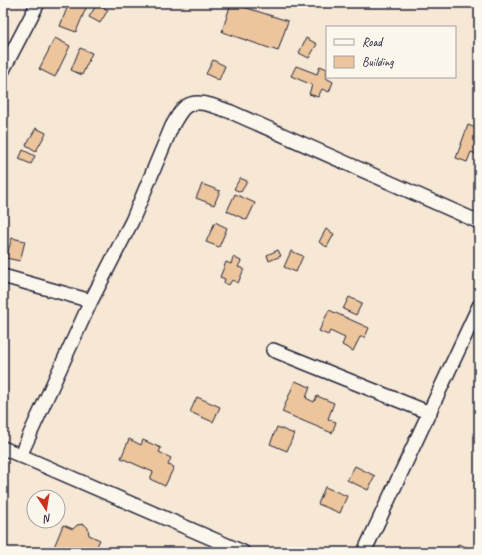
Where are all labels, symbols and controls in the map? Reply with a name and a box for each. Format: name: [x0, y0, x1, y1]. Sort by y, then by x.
legend: [326, 26, 456, 78]
text: Road: [362, 34, 384, 50]
text: Building: [362, 54, 394, 70]
north arrow: [26, 489, 66, 529]
text: N: [41, 511, 53, 527]

